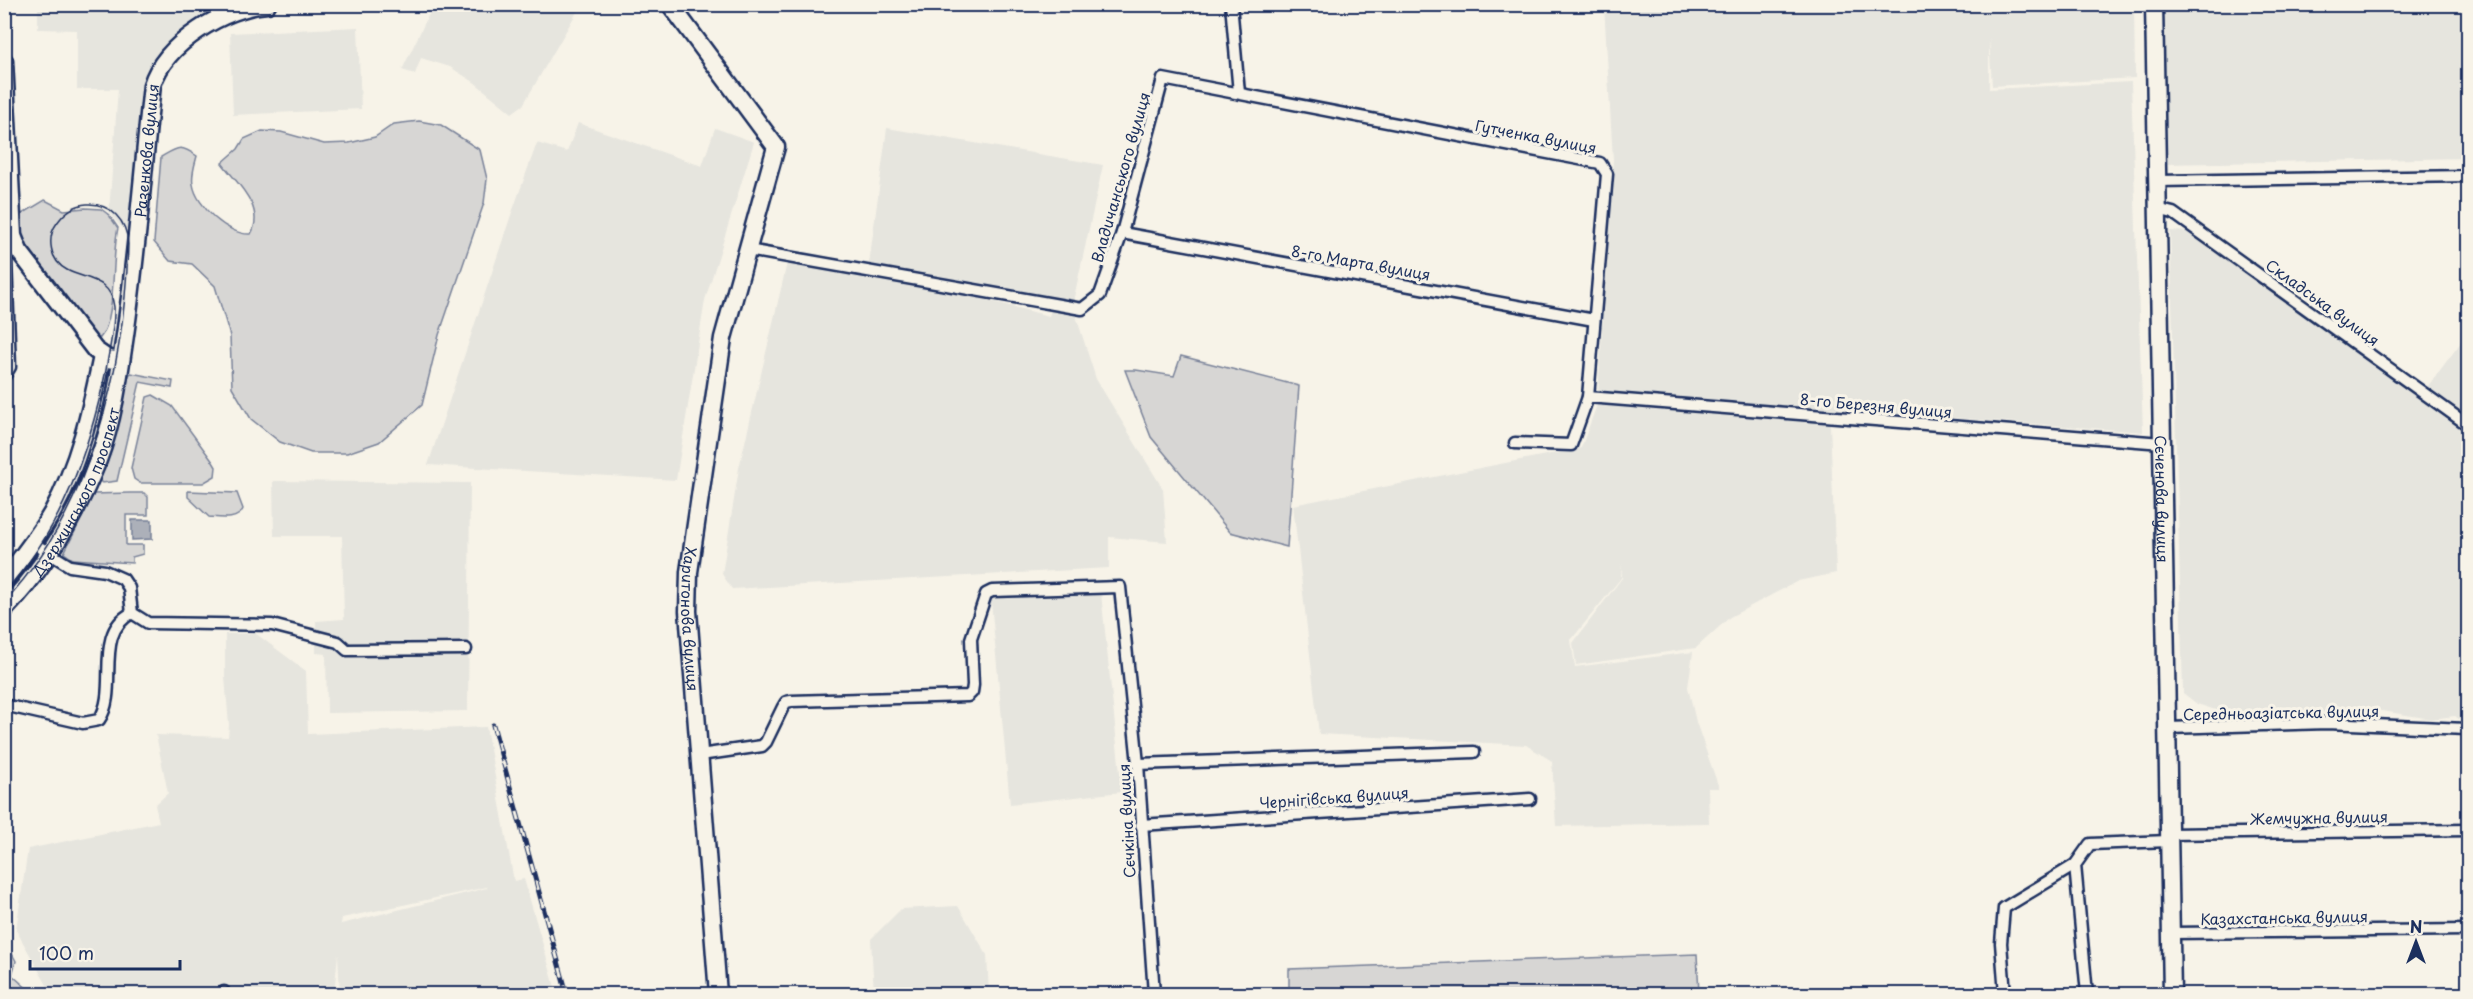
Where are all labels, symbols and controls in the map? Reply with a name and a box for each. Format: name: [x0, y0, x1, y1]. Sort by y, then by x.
street label: Разенкова вулиця: [128, 83, 164, 218]
street label: Владичанського вулиця: [1085, 89, 1155, 265]
street label: Гутченка вулиця: [1473, 113, 1599, 159]
street label: 8-го Марта вулиця: [1290, 238, 1432, 286]
street label: Складська вулиця: [2261, 253, 2385, 351]
street label: 8-го Березня вулиця: [1799, 387, 1953, 423]
street label: Дзержинського проспект: [25, 404, 124, 582]
street label: Сєченова вулиця: [2150, 435, 2176, 563]
street label: Харитонова вулиця: [676, 546, 706, 692]
street label: Середньоазіатська вулиця: [2183, 699, 2379, 725]
street label: Сєчкіна вулиця: [1112, 763, 1140, 879]
street label: Чернігівська вулиця: [1258, 780, 1410, 814]
street label: Жемчужна вулиця: [2250, 804, 2388, 830]
street label: Казахстанська вулиця: [2200, 904, 2368, 930]
north arrow: [2386, 912, 2446, 972]
text: N: [2410, 914, 2422, 938]
scale bar: [30, 933, 180, 971]
text: 100 m: [39, 939, 94, 966]

